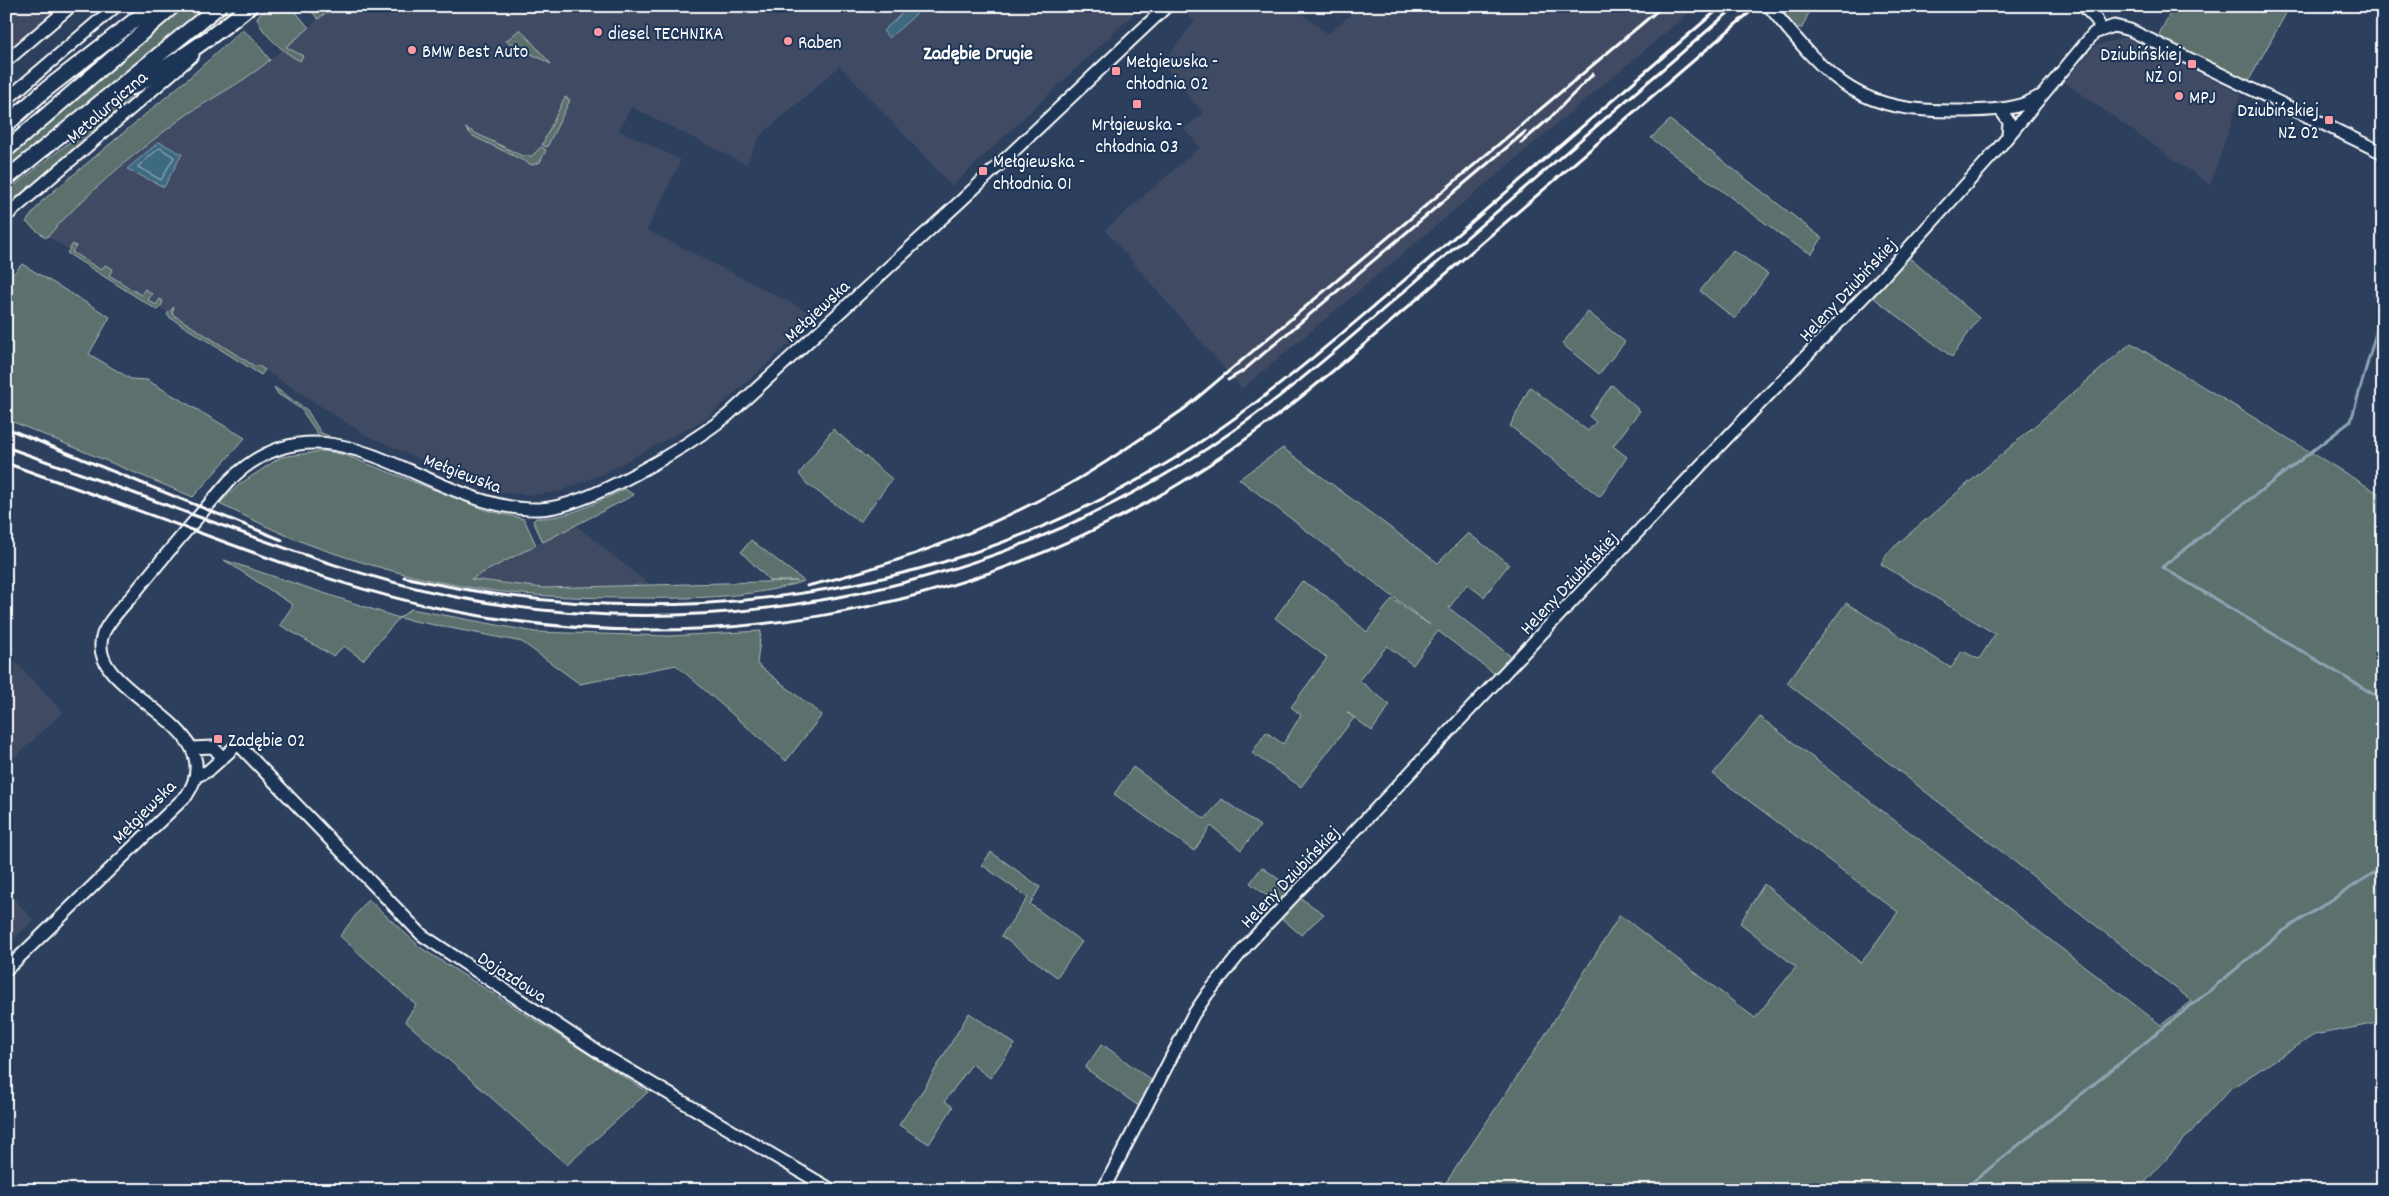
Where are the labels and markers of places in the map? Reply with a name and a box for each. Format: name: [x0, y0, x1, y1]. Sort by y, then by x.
place label: diesel TECHNIKA: [608, 22, 724, 49]
marker: diesel TECHNIKA: [592, 26, 604, 38]
place label: Raben: [798, 31, 842, 58]
marker: Raben: [782, 35, 794, 47]
place label: BMW Best Auto: [422, 40, 528, 67]
place label: Dziubińskiej NŻ 01: [2100, 43, 2182, 92]
marker: BMW Best Auto: [406, 44, 418, 56]
place label: Mełgiewska - chłodnia 02: [1126, 50, 1218, 99]
marker: Dziubińskiej NŻ 01: [2186, 58, 2198, 70]
marker: Mełgiewska - chłodnia 02: [1110, 65, 1122, 77]
place label: MPJ: [2189, 86, 2216, 113]
marker: MPJ: [2173, 90, 2185, 102]
marker: Mrłgiewska - chłodnia 03: [1131, 98, 1143, 110]
place label: Dziubińskiej NŻ 02: [2237, 99, 2319, 148]
place label: Mrłgiewska - chłodnia 03: [1092, 113, 1182, 162]
marker: Dziubińskiej NŻ 02: [2323, 114, 2335, 126]
place label: Mełgiewska - chłodnia 01: [993, 150, 1085, 199]
marker: Mełgiewska - chłodnia 01: [977, 165, 989, 177]
place label: Zadębie 02: [228, 729, 306, 756]
marker: Zadębie 02: [212, 733, 224, 745]

